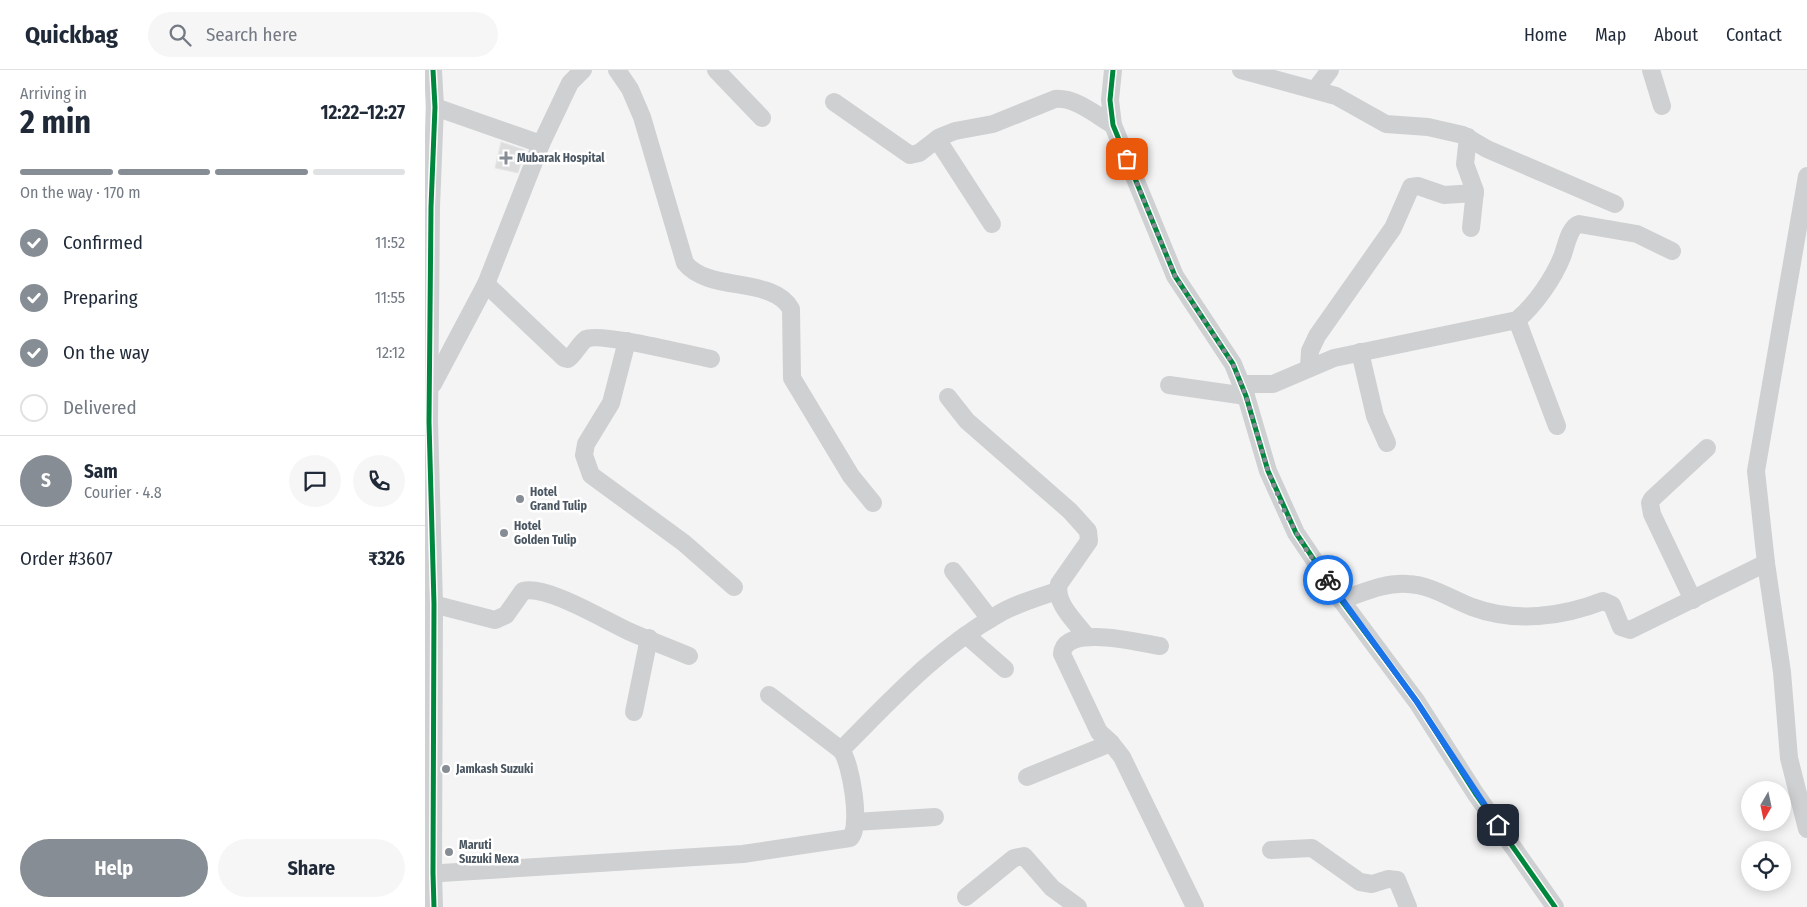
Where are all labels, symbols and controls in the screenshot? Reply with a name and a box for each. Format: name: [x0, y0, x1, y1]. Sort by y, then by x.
search box: [148, 12, 498, 57]
text: Quickbag: [25, 21, 118, 49]
icon: search: [166, 21, 194, 49]
text: Search here: [206, 23, 297, 46]
text: Home: [1524, 24, 1567, 46]
text: Map: [1595, 24, 1626, 46]
text: About: [1654, 24, 1698, 46]
text: Contact: [1726, 24, 1782, 46]
text: Arriving in: [20, 84, 87, 103]
text: 12:22–12:27: [321, 101, 405, 124]
text: 2 min: [20, 103, 91, 141]
pin: [1106, 138, 1148, 180]
icon: bag: [1113, 145, 1141, 173]
marker: Mubarak Hospital: [499, 151, 513, 165]
place label: Mubarak Hospital: [517, 151, 605, 165]
text: On the way · 170 m: [20, 183, 140, 202]
icon: check: [20, 229, 48, 257]
text: Confirmed: [63, 231, 143, 254]
text: 11:52: [375, 233, 405, 252]
icon: check: [20, 284, 48, 312]
text: Preparing: [63, 286, 138, 309]
text: 11:55: [375, 288, 405, 307]
icon: check: [20, 339, 48, 367]
text: On the way: [63, 341, 149, 364]
text: 12:12: [376, 343, 405, 362]
text: Delivered: [63, 396, 137, 419]
button: chat: [289, 455, 341, 507]
button: phone: [353, 455, 405, 507]
text: Sam: [84, 460, 118, 483]
text: S: [41, 469, 51, 492]
text: Courier · 4.8: [84, 483, 162, 502]
place label: Hotel Grand Tulip: [530, 485, 587, 513]
marker: Hotel Grand Tulip: [514, 493, 526, 505]
place label: Hotel Golden Tulip: [514, 519, 577, 547]
marker: Hotel Golden Tulip: [498, 527, 510, 539]
text: Order #3607: [20, 547, 113, 570]
text: ₹326: [368, 547, 405, 570]
courier: [1303, 555, 1353, 605]
icon: bike: [1314, 566, 1342, 594]
place label: Jamkash Suzuki: [455, 762, 533, 776]
marker: Jamkash Suzuki: [440, 763, 452, 775]
north arrow: [1741, 781, 1791, 831]
map controls: [1741, 781, 1791, 891]
pin: [1477, 804, 1519, 846]
icon: home: [1484, 811, 1512, 839]
place label: Maruti Suzuki Nexa: [459, 838, 519, 866]
button: Help: [20, 839, 208, 897]
button: Share: [218, 839, 405, 897]
button: locate: [1741, 841, 1791, 891]
marker: Maruti Suzuki Nexa: [443, 846, 455, 858]

